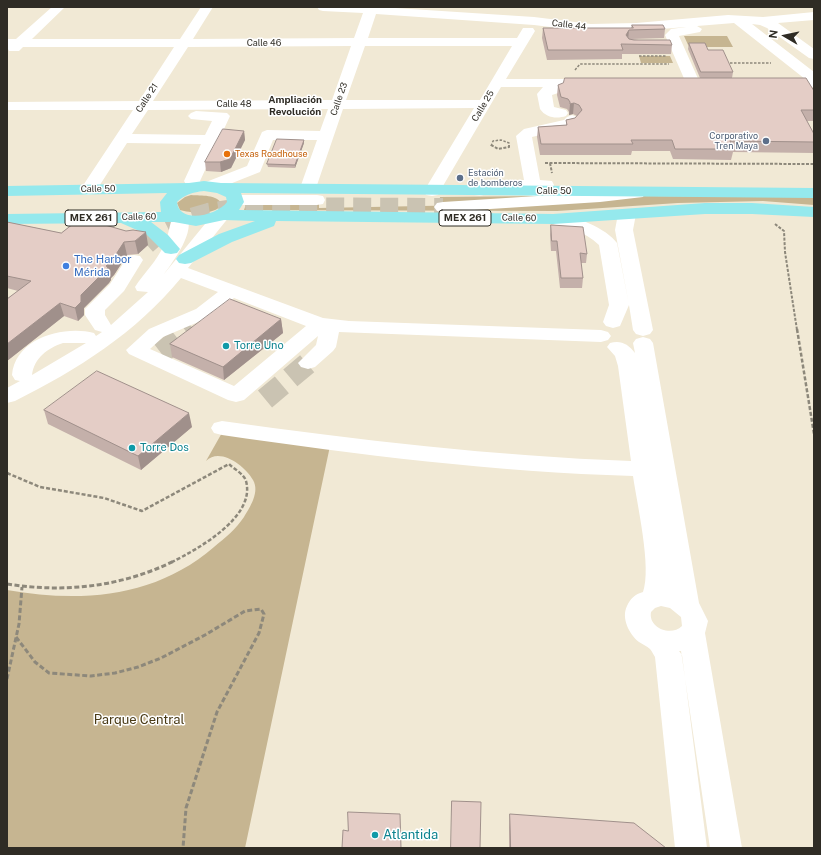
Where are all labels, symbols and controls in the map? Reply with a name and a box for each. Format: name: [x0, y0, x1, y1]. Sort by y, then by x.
north arrow: [765, 16, 805, 56]
street label: Calle 44: [551, 18, 587, 32]
text: N: [767, 29, 780, 39]
street label: Calle 46: [247, 38, 281, 48]
street label: Calle 21: [134, 81, 160, 115]
street label: Calle 23: [328, 81, 350, 117]
street label: Calle 25: [469, 88, 497, 124]
district label: Ampliación Revolución: [268, 94, 322, 118]
street label: Calle 48: [217, 99, 251, 109]
place label: Corporativo Tren Maya: [709, 131, 758, 152]
marker: Corporativo Tren Maya: [761, 136, 771, 146]
marker: Texas Roadhouse: [222, 149, 232, 159]
place label: Texas Roadhouse: [235, 149, 308, 159]
place label: Estación de bomberos: [468, 168, 522, 189]
marker: Estación de bomberos: [455, 173, 465, 183]
street label: Calle 50: [81, 183, 115, 195]
street label: Calle 50: [537, 186, 571, 196]
road number: MEX 261: [65, 210, 117, 226]
road number: MEX 261: [439, 210, 491, 226]
street label: Calle 60: [122, 211, 156, 223]
street label: Calle 60: [502, 212, 536, 224]
place label: The Harbor Mérida: [74, 253, 132, 279]
marker: The Harbor Mérida: [61, 261, 71, 271]
place label: Torre Uno: [234, 339, 284, 353]
marker: Torre Uno: [221, 341, 231, 351]
place label: Torre Dos: [140, 441, 189, 455]
marker: Torre Dos: [127, 443, 137, 453]
park label: Parque Central: [94, 712, 184, 728]
place label: Atlantida: [383, 827, 438, 843]
marker: Atlantida: [370, 830, 380, 840]

